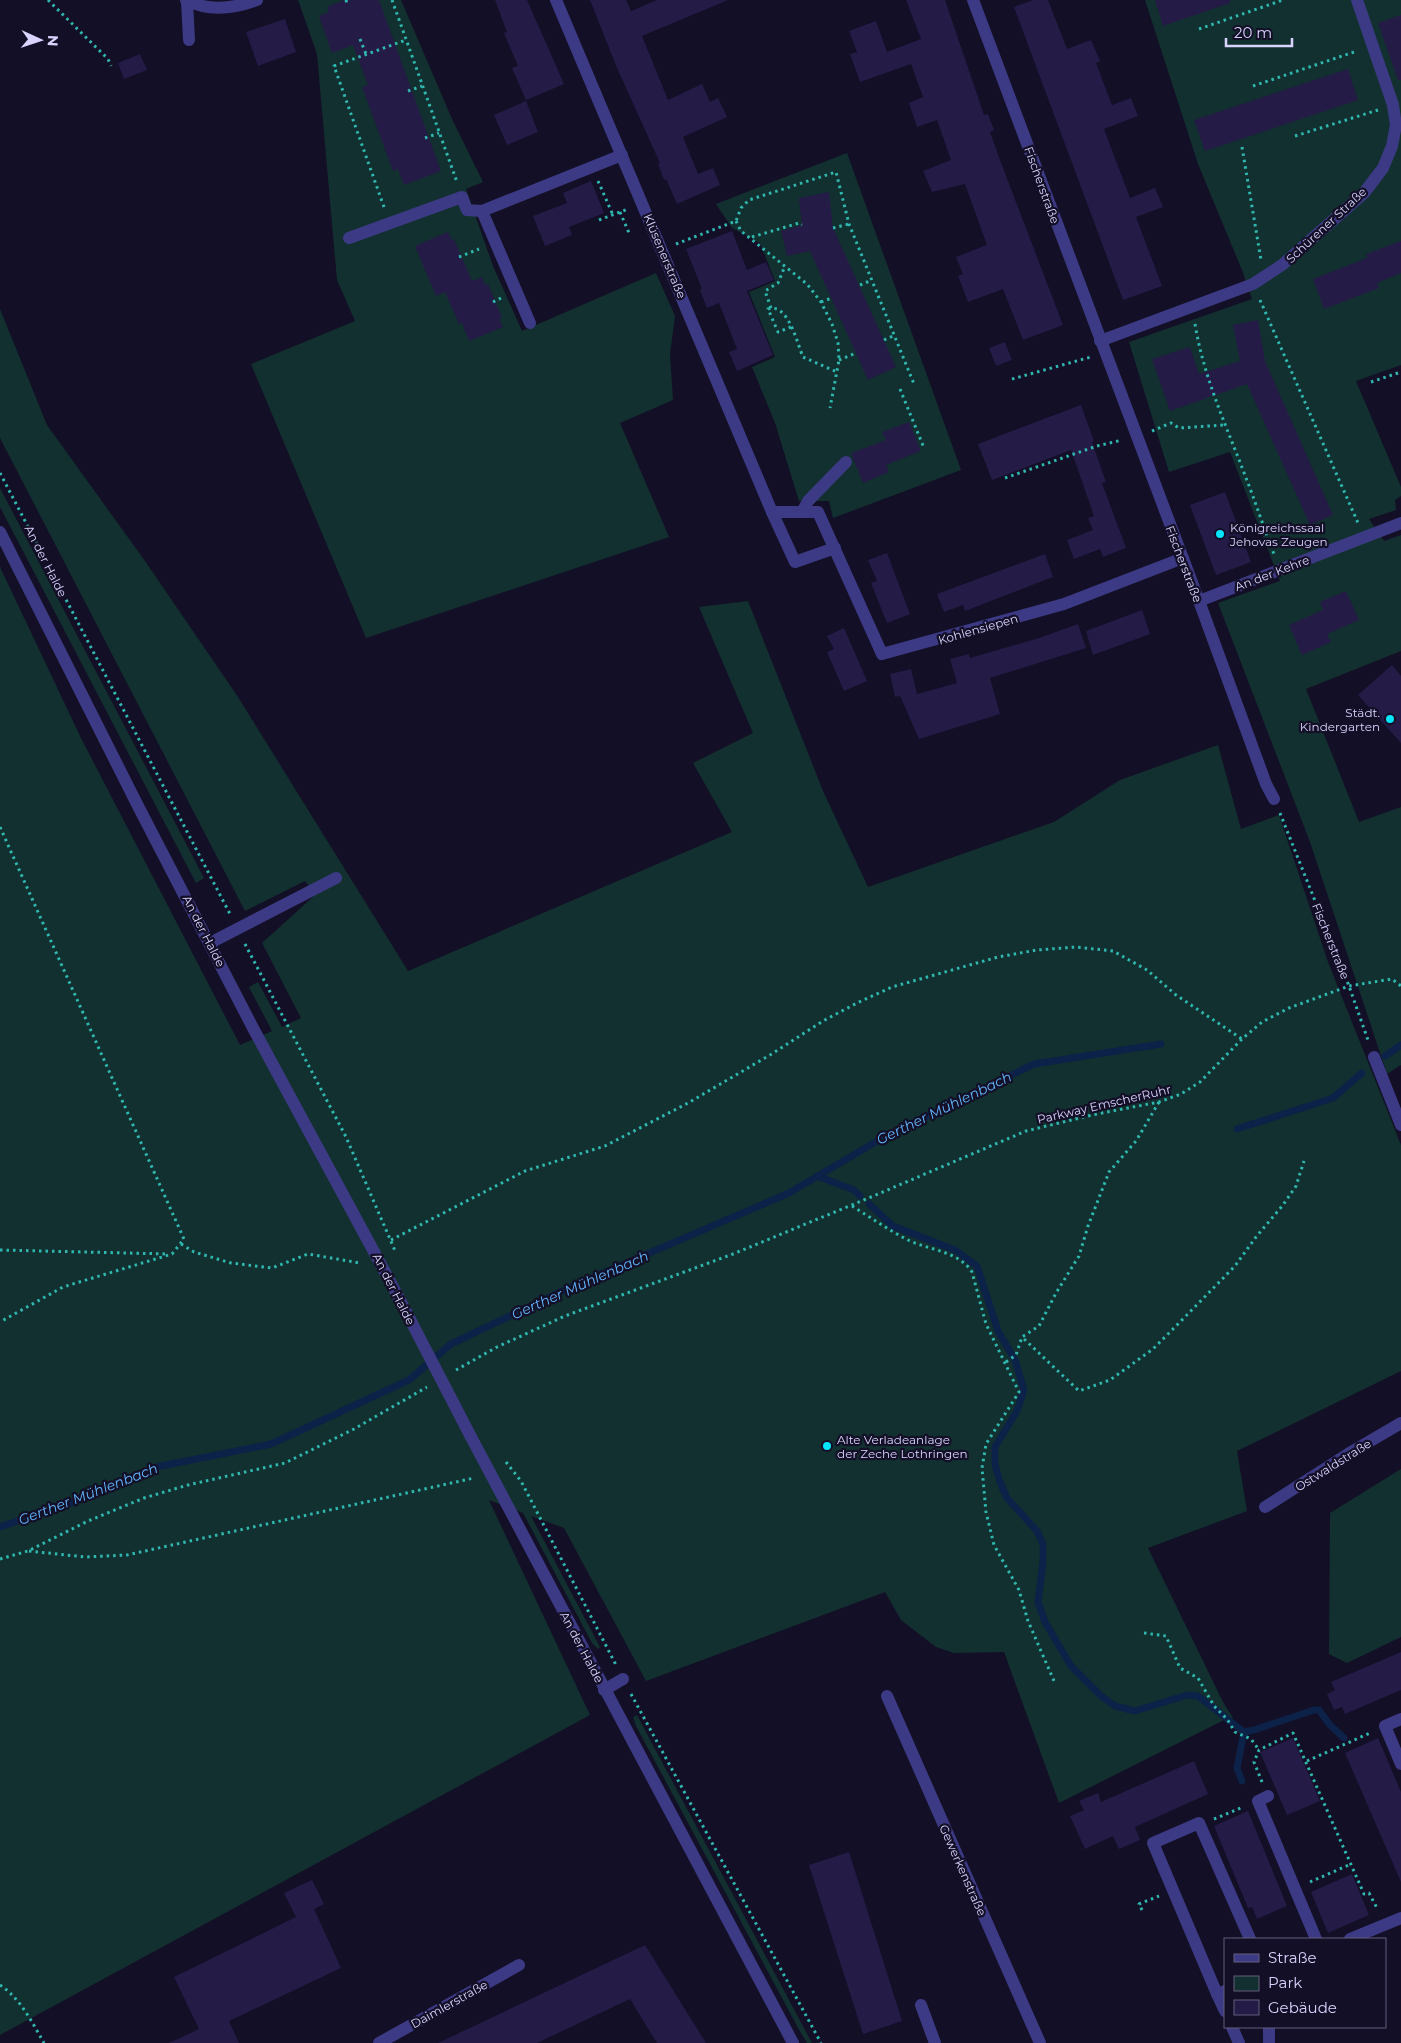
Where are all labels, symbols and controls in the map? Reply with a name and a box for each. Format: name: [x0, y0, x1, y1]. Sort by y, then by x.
north arrow: [15, 15, 65, 65]
scale bar: [1226, 15, 1292, 47]
text: 20 m: [1234, 23, 1272, 42]
text: N: [44, 35, 62, 47]
street label: Fischerstraße: [1021, 144, 1063, 226]
street label: Schürener Straße: [1283, 184, 1369, 266]
street label: Klüsenerstraße: [640, 211, 690, 301]
place label: Königreichssaal Jehovas Zeugen: [1229, 520, 1328, 549]
street label: An der Halde: [21, 523, 71, 599]
street label: Fischerstraße: [1163, 524, 1205, 604]
marker: Königreichssaal Jehovas Zeugen: [1214, 528, 1226, 540]
street label: An der Kehre: [1233, 552, 1311, 594]
street label: Kohlensiepen: [936, 610, 1020, 648]
place label: Städt. Kindergarten: [1300, 705, 1380, 734]
marker: Städt. Kindergarten: [1384, 713, 1396, 725]
street label: An der Halde: [179, 893, 229, 969]
street label: Fischerstraße: [1309, 901, 1353, 981]
water label: Gerther Mühlenbach: [873, 1067, 1015, 1149]
street label: Parkway EmscherRuhr: [1036, 1081, 1173, 1127]
water label: Gerther Mühlenbach: [509, 1247, 651, 1323]
street label: An der Halde: [369, 1251, 419, 1327]
place label: Alte Verladeanlage der Zeche Lothringen: [837, 1432, 968, 1461]
street label: Ostwaldstraße: [1292, 1436, 1374, 1494]
marker: Alte Verladeanlage der Zeche Lothringen: [821, 1440, 833, 1452]
water label: Gerther Mühlenbach: [16, 1459, 160, 1529]
street label: An der Halde: [557, 1609, 607, 1685]
street label: Gewerkenstraße: [936, 1822, 990, 1918]
legend: [1224, 1938, 1386, 2028]
text: Straße: [1268, 1948, 1317, 1967]
text: Park: [1268, 1973, 1302, 1992]
street label: Daimlerstraße: [408, 1977, 490, 2031]
text: Gebäude: [1268, 1998, 1337, 2017]

